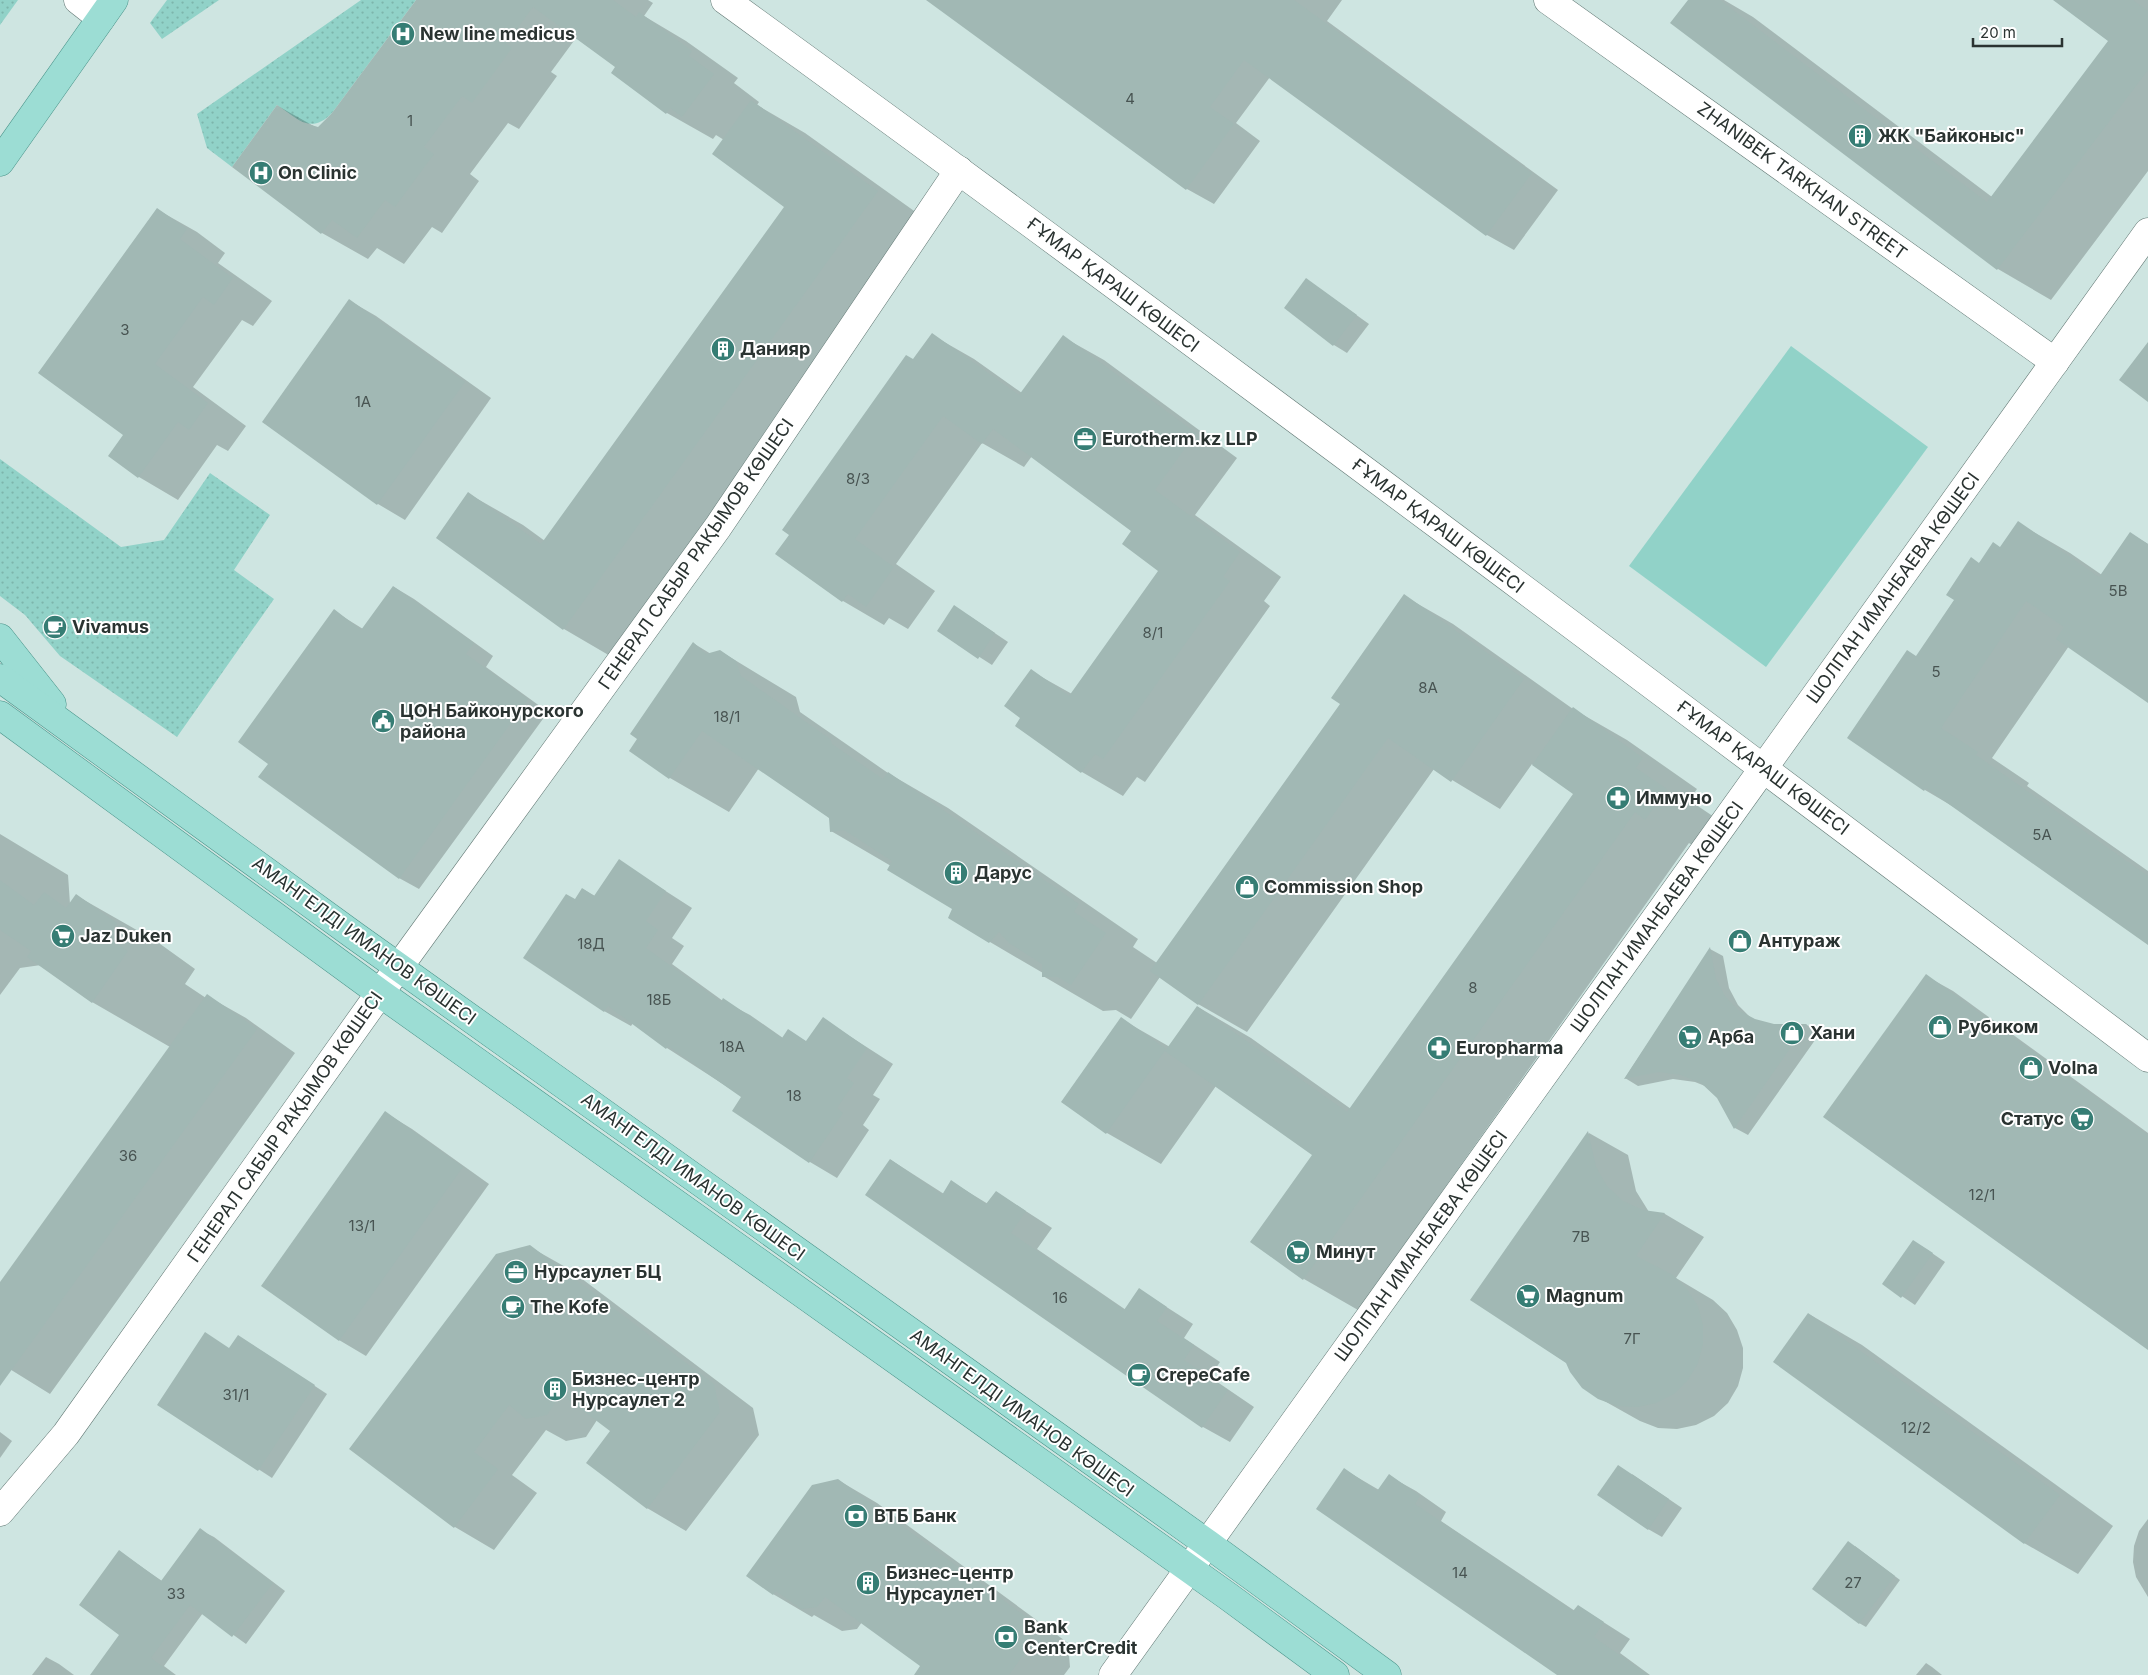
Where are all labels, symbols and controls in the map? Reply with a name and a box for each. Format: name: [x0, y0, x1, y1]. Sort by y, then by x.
scale bar: [1973, 15, 2062, 47]
hospital icon: New line medicus: [390, 21, 416, 47]
place label: New line medicus: [420, 23, 575, 44]
text: 20 m: [1980, 23, 2016, 42]
house number: 4: [1125, 89, 1135, 108]
street label: ZHANIBEK TARKHAN STREET: [1693, 97, 1911, 264]
house number: 1: [407, 111, 413, 130]
building icon: ЖК "Байконыс": [1847, 123, 1873, 149]
place label: ЖК "Байконыс": [1878, 125, 2025, 146]
hospital icon: On Clinic: [248, 160, 274, 186]
place label: On Clinic: [278, 162, 357, 183]
street label: ҒҰМАР ҚАРАШ КӨШЕСІ: [1023, 213, 1203, 356]
house number: 3: [120, 320, 130, 339]
building icon: Данияр: [710, 336, 736, 362]
place label: Данияр: [740, 338, 810, 359]
house number: 1А: [355, 392, 371, 411]
street label: ГЕНЕРАЛ САБЫР РАҚЫМОВ КӨШЕСІ: [594, 415, 797, 693]
office icon: Eurotherm.kz LLP: [1072, 426, 1098, 452]
place label: Eurotherm.kz LLP: [1102, 428, 1258, 449]
street label: ҒҰМАР ҚАРАШ КӨШЕСІ: [1348, 454, 1528, 597]
street label: ШОЛПАН ИМАНБАЕВА КӨШЕСІ: [1802, 468, 1983, 707]
house number: 8/3: [846, 469, 870, 488]
house number: 5В: [2109, 581, 2127, 600]
cafe icon: Vivamus: [42, 614, 68, 640]
place label: Vivamus: [72, 616, 149, 637]
house number: 8/1: [1143, 623, 1163, 642]
house number: 5: [1931, 662, 1941, 681]
house number: 8А: [1418, 678, 1438, 697]
street label: ҒҰМАР ҚАРАШ КӨШЕСІ: [1673, 696, 1853, 839]
place label: ЦОН Байконурского района: [400, 700, 584, 742]
house number: 18/1: [714, 707, 740, 726]
public building icon: ЦОН Байконурского района: [370, 708, 396, 734]
pharmacy icon: Иммуно: [1605, 785, 1631, 811]
place label: Иммуно: [1636, 787, 1712, 808]
street label: ШОЛПАН ИМАНБАЕВА КӨШЕСІ: [1566, 797, 1747, 1036]
house number: 5А: [2032, 825, 2052, 844]
street label: АМАНГЕЛДІ ИМАНОВ КӨШЕСІ: [248, 852, 480, 1029]
building icon: Дарус: [943, 860, 969, 886]
place label: Дарус: [974, 862, 1032, 883]
shop icon: Commission Shop: [1234, 874, 1260, 900]
place label: Commission Shop: [1264, 876, 1423, 897]
supermarket icon: Jaz Duken: [50, 923, 76, 949]
place label: Jaz Duken: [80, 925, 172, 946]
shop icon: Антураж: [1727, 928, 1753, 954]
place label: Антураж: [1758, 930, 1841, 951]
house number: 18Д: [577, 934, 605, 953]
house number: 8: [1468, 978, 1478, 997]
street label: ГЕНЕРАЛ САБЫР РАҚЫМОВ КӨШЕСІ: [183, 988, 386, 1266]
house number: 18Б: [646, 990, 672, 1009]
shop icon: Рубиком: [1927, 1014, 1953, 1040]
place label: Рубиком: [1958, 1016, 2038, 1037]
shop icon: Хани: [1779, 1020, 1805, 1046]
place label: Хани: [1810, 1022, 1855, 1043]
supermarket icon: Арба: [1677, 1024, 1703, 1050]
place label: Арба: [1708, 1026, 1754, 1047]
pharmacy icon: Europharma: [1426, 1035, 1452, 1061]
house number: 18А: [719, 1037, 745, 1056]
place label: Europharma: [1456, 1037, 1563, 1058]
shop icon: Volna: [2018, 1055, 2044, 1081]
place label: Volna: [2048, 1057, 2098, 1078]
house number: 18: [786, 1086, 802, 1105]
street label: АМАНГЕЛДІ ИМАНОВ КӨШЕСІ: [577, 1088, 809, 1265]
supermarket icon: Статус: [2069, 1106, 2095, 1132]
place label: Статус: [2001, 1108, 2064, 1129]
street label: ШОЛПАН ИМАНБАЕВА КӨШЕСІ: [1330, 1126, 1511, 1365]
house number: 36: [119, 1146, 137, 1165]
house number: 12/1: [1969, 1185, 1995, 1204]
house number: 13/1: [349, 1216, 375, 1235]
house number: 7В: [1572, 1227, 1590, 1246]
supermarket icon: Минут: [1285, 1239, 1311, 1265]
place label: Минут: [1316, 1241, 1376, 1262]
office icon: Нурсаулет БЦ: [503, 1259, 529, 1285]
place label: Нурсаулет БЦ: [534, 1261, 661, 1282]
supermarket icon: Magnum: [1515, 1283, 1541, 1309]
place label: Magnum: [1546, 1285, 1623, 1306]
house number: 16: [1052, 1288, 1068, 1307]
cafe icon: The Kofe: [500, 1294, 526, 1320]
place label: The Kofe: [530, 1296, 609, 1317]
street label: АМАНГЕЛДІ ИМАНОВ КӨШЕСІ: [906, 1324, 1138, 1501]
house number: 7Г: [1623, 1329, 1641, 1348]
cafe icon: CrepeCafe: [1126, 1362, 1152, 1388]
place label: CrepeCafe: [1156, 1364, 1251, 1385]
place label: Бизнес-центр Нурсаулет 2: [572, 1368, 700, 1410]
building icon: Бизнес-центр Нурсаулет 2: [542, 1376, 568, 1402]
house number: 31/1: [223, 1385, 249, 1404]
house number: 12/2: [1901, 1418, 1931, 1437]
bank icon: ВТБ Банк: [843, 1503, 869, 1529]
place label: ВТБ Банк: [874, 1505, 957, 1526]
place label: Бизнес-центр Нурсаулет 1: [886, 1562, 1014, 1604]
house number: 14: [1452, 1563, 1468, 1582]
building icon: Бизнес-центр Нурсаулет 1: [855, 1570, 881, 1596]
house number: 27: [1844, 1573, 1862, 1592]
house number: 33: [167, 1584, 185, 1603]
place label: Bank CenterCredit: [1024, 1616, 1138, 1658]
bank icon: Bank CenterCredit: [993, 1624, 1019, 1650]

